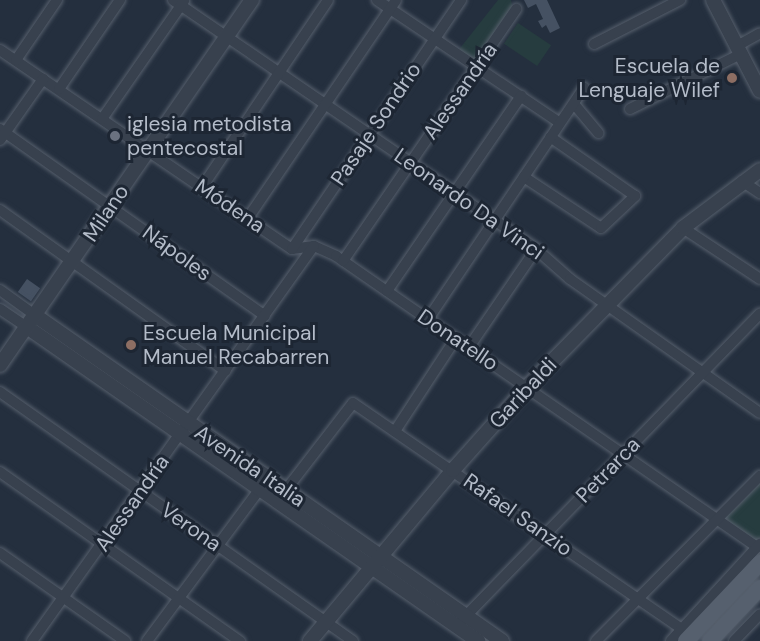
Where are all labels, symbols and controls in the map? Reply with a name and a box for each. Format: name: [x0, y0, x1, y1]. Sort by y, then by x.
street label: Alessandría: [418, 38, 502, 144]
place label: Escuela de Lenguaje Wilef: [578, 53, 720, 103]
street label: Pasaje Sondrio: [326, 58, 426, 190]
marker: Escuela de Lenguaje Wilef: [725, 71, 739, 85]
place label: iglesia metodista pentecostal: [127, 111, 292, 161]
marker: iglesia metodista pentecostal: [108, 129, 122, 143]
street label: Leonardo Da Vinci: [389, 143, 549, 265]
street label: Módena: [190, 174, 270, 238]
street label: Milano: [78, 180, 134, 246]
street label: Nápoles: [138, 220, 216, 286]
street label: Donatello: [413, 304, 503, 376]
place label: Escuela Municipal Manuel Recabarren: [143, 320, 329, 370]
marker: Escuela Municipal Manuel Recabarren: [124, 338, 138, 352]
street label: Garibaldi: [484, 352, 562, 434]
street label: Avenida Italia: [190, 420, 310, 512]
street label: Petrarca: [571, 432, 645, 508]
street label: Alessandría: [90, 450, 174, 556]
street label: Rafael Sanzio: [459, 468, 577, 562]
street label: Verona: [156, 497, 226, 557]

